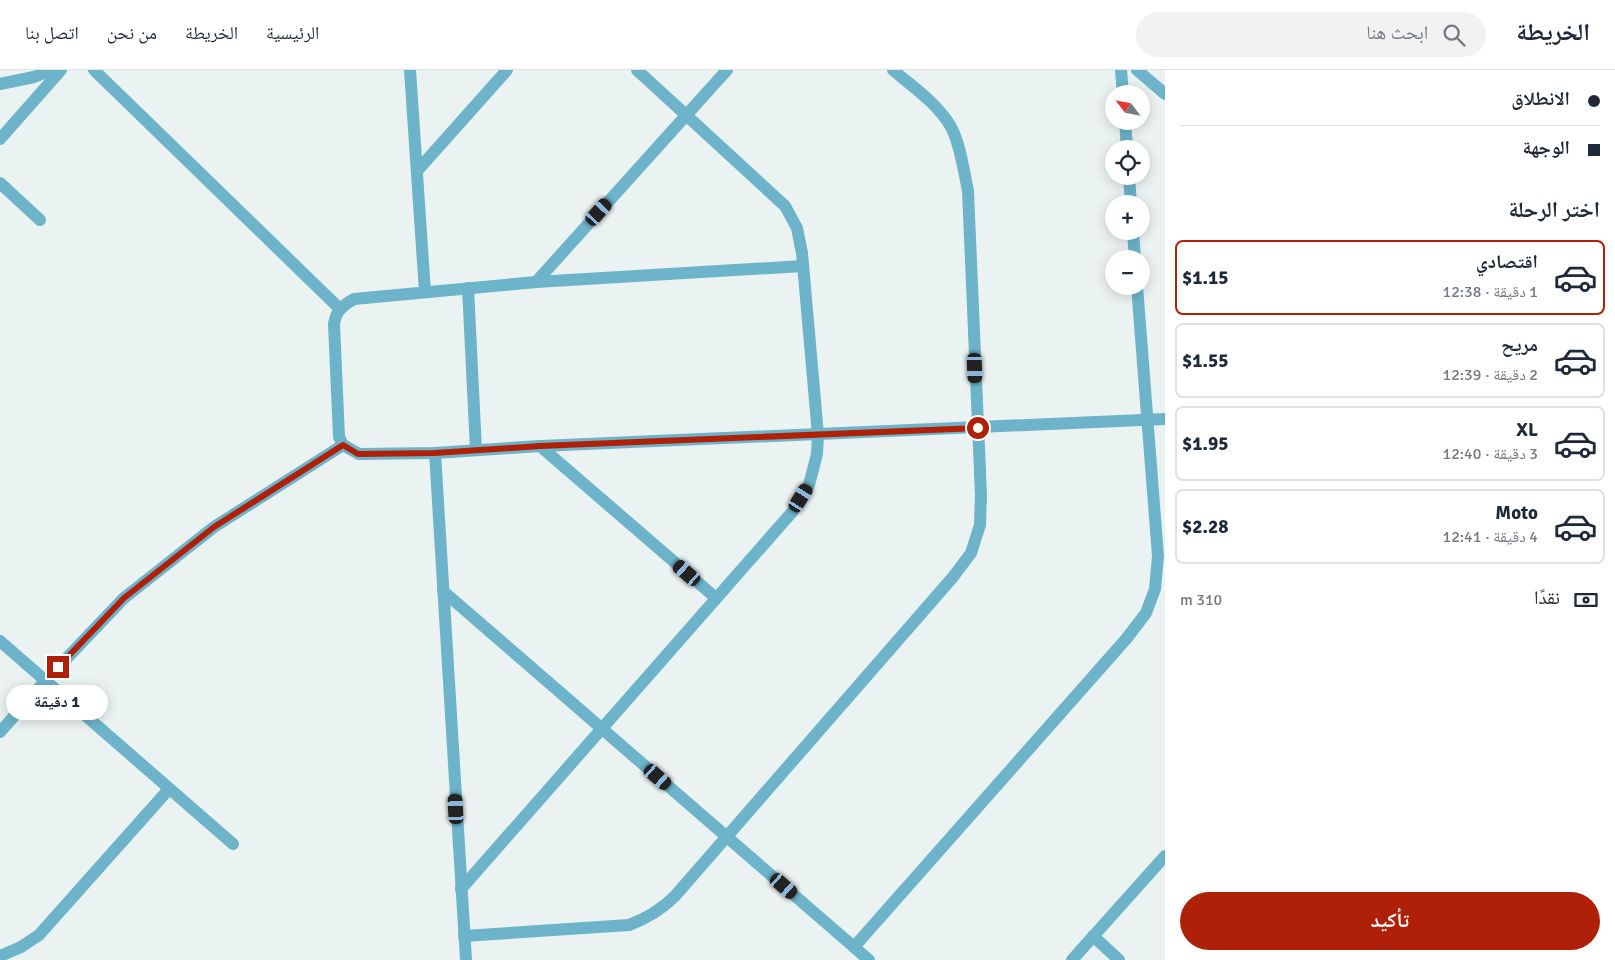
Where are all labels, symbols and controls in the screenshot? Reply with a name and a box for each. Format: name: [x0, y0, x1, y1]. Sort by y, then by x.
search box: [1136, 12, 1486, 57]
text: الخريطة: [1516, 17, 1590, 47]
text: ابحث هنا: [1366, 21, 1428, 45]
icon: search: [1440, 21, 1468, 49]
text: اتصل بنا: [25, 22, 79, 44]
text: من نحن: [107, 22, 157, 44]
text: الخريطة: [185, 22, 238, 44]
text: الرئيسية: [266, 22, 319, 44]
north arrow: [1105, 85, 1150, 130]
map controls: [1105, 85, 1150, 295]
text: الانطلاق: [1511, 87, 1570, 111]
text: الوجهة: [1522, 136, 1570, 160]
button: locate: [1105, 140, 1150, 185]
button: +: [1105, 195, 1150, 240]
car: [583, 196, 614, 228]
text: اختر الرحلة: [1508, 196, 1600, 223]
button: −: [1105, 250, 1150, 295]
text: اقتصادي: [1476, 250, 1538, 274]
icon: car: [1553, 255, 1598, 300]
text: $1.15: [1182, 266, 1228, 290]
text: 1 دقيقة · 12:38: [1443, 282, 1538, 302]
text: مريح: [1501, 333, 1538, 357]
icon: car: [1553, 338, 1598, 383]
text: $1.55: [1182, 349, 1228, 373]
car: [966, 353, 983, 383]
text: 2 دقيقة · 12:39: [1443, 365, 1538, 385]
route start: [967, 417, 989, 439]
text: XL: [1516, 418, 1538, 442]
icon: car: [1553, 421, 1598, 466]
text: $1.95: [1182, 432, 1228, 456]
text: 3 دقيقة · 12:40: [1443, 444, 1538, 464]
car: [786, 481, 815, 515]
text: Moto: [1495, 501, 1538, 525]
icon: car: [1553, 504, 1598, 549]
text: $2.28: [1182, 515, 1228, 539]
text: 4 دقيقة · 12:41: [1443, 527, 1538, 547]
car: [670, 557, 703, 589]
text: نقدًا: [1534, 586, 1560, 610]
icon: cash: [1572, 586, 1600, 614]
text: 310 m: [1180, 590, 1222, 610]
route end: [47, 656, 69, 678]
callout: 1 دقيقة: [7, 684, 109, 720]
text: 1 دقيقة: [34, 692, 80, 712]
car: [641, 761, 674, 793]
car: [447, 794, 464, 824]
car: [767, 870, 800, 902]
button: تأكيد: [1180, 892, 1600, 950]

